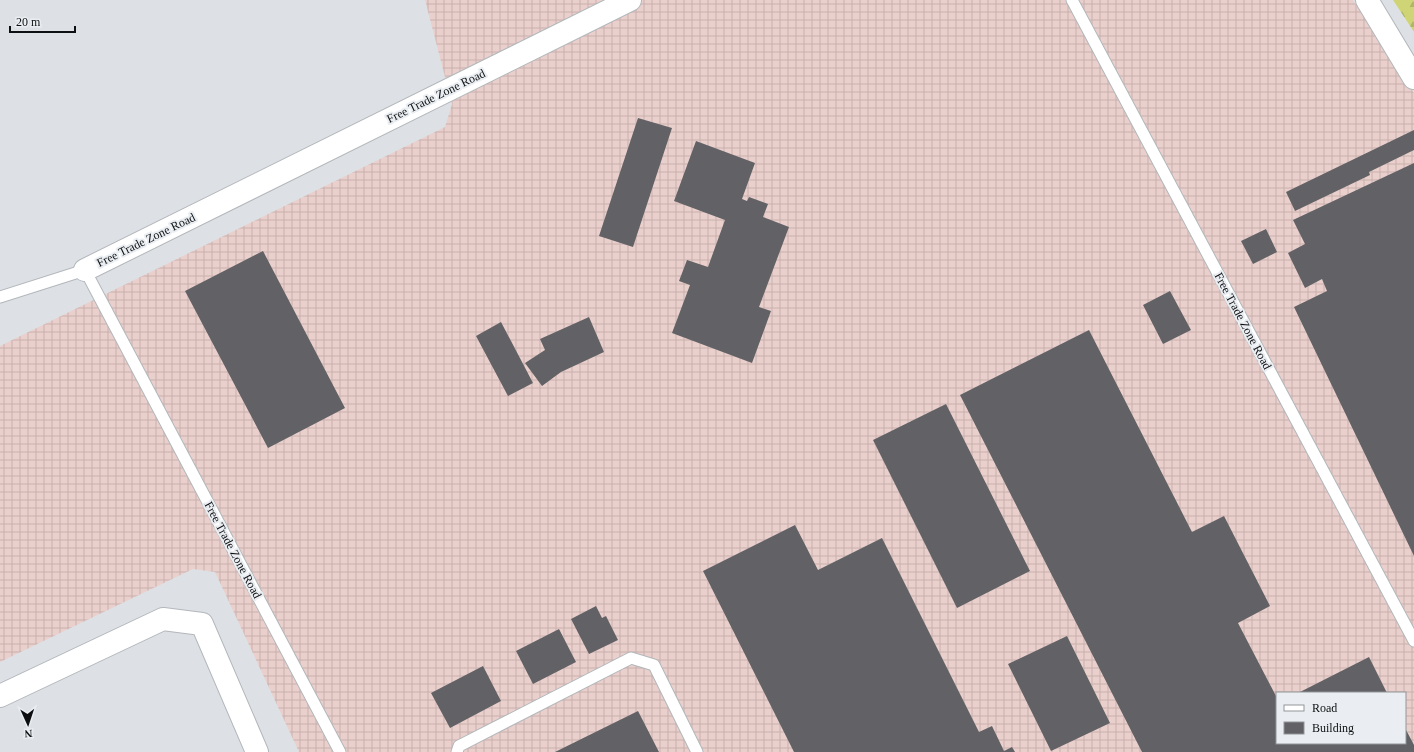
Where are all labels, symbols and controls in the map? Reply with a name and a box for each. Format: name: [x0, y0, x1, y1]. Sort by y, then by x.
scale bar: [10, 8, 75, 34]
text: 20 m: [16, 15, 41, 29]
street label: Free Trade Zone Road: [385, 66, 487, 126]
street label: Free Trade Zone Road: [95, 210, 197, 270]
street label: Free Trade Zone Road: [1212, 270, 1274, 372]
street label: Free Trade Zone Road: [202, 499, 264, 601]
legend: [1276, 692, 1406, 744]
text: Road: [1312, 701, 1337, 715]
north arrow: [8, 704, 48, 744]
text: Building: [1312, 721, 1354, 735]
text: N: [24, 728, 33, 740]

